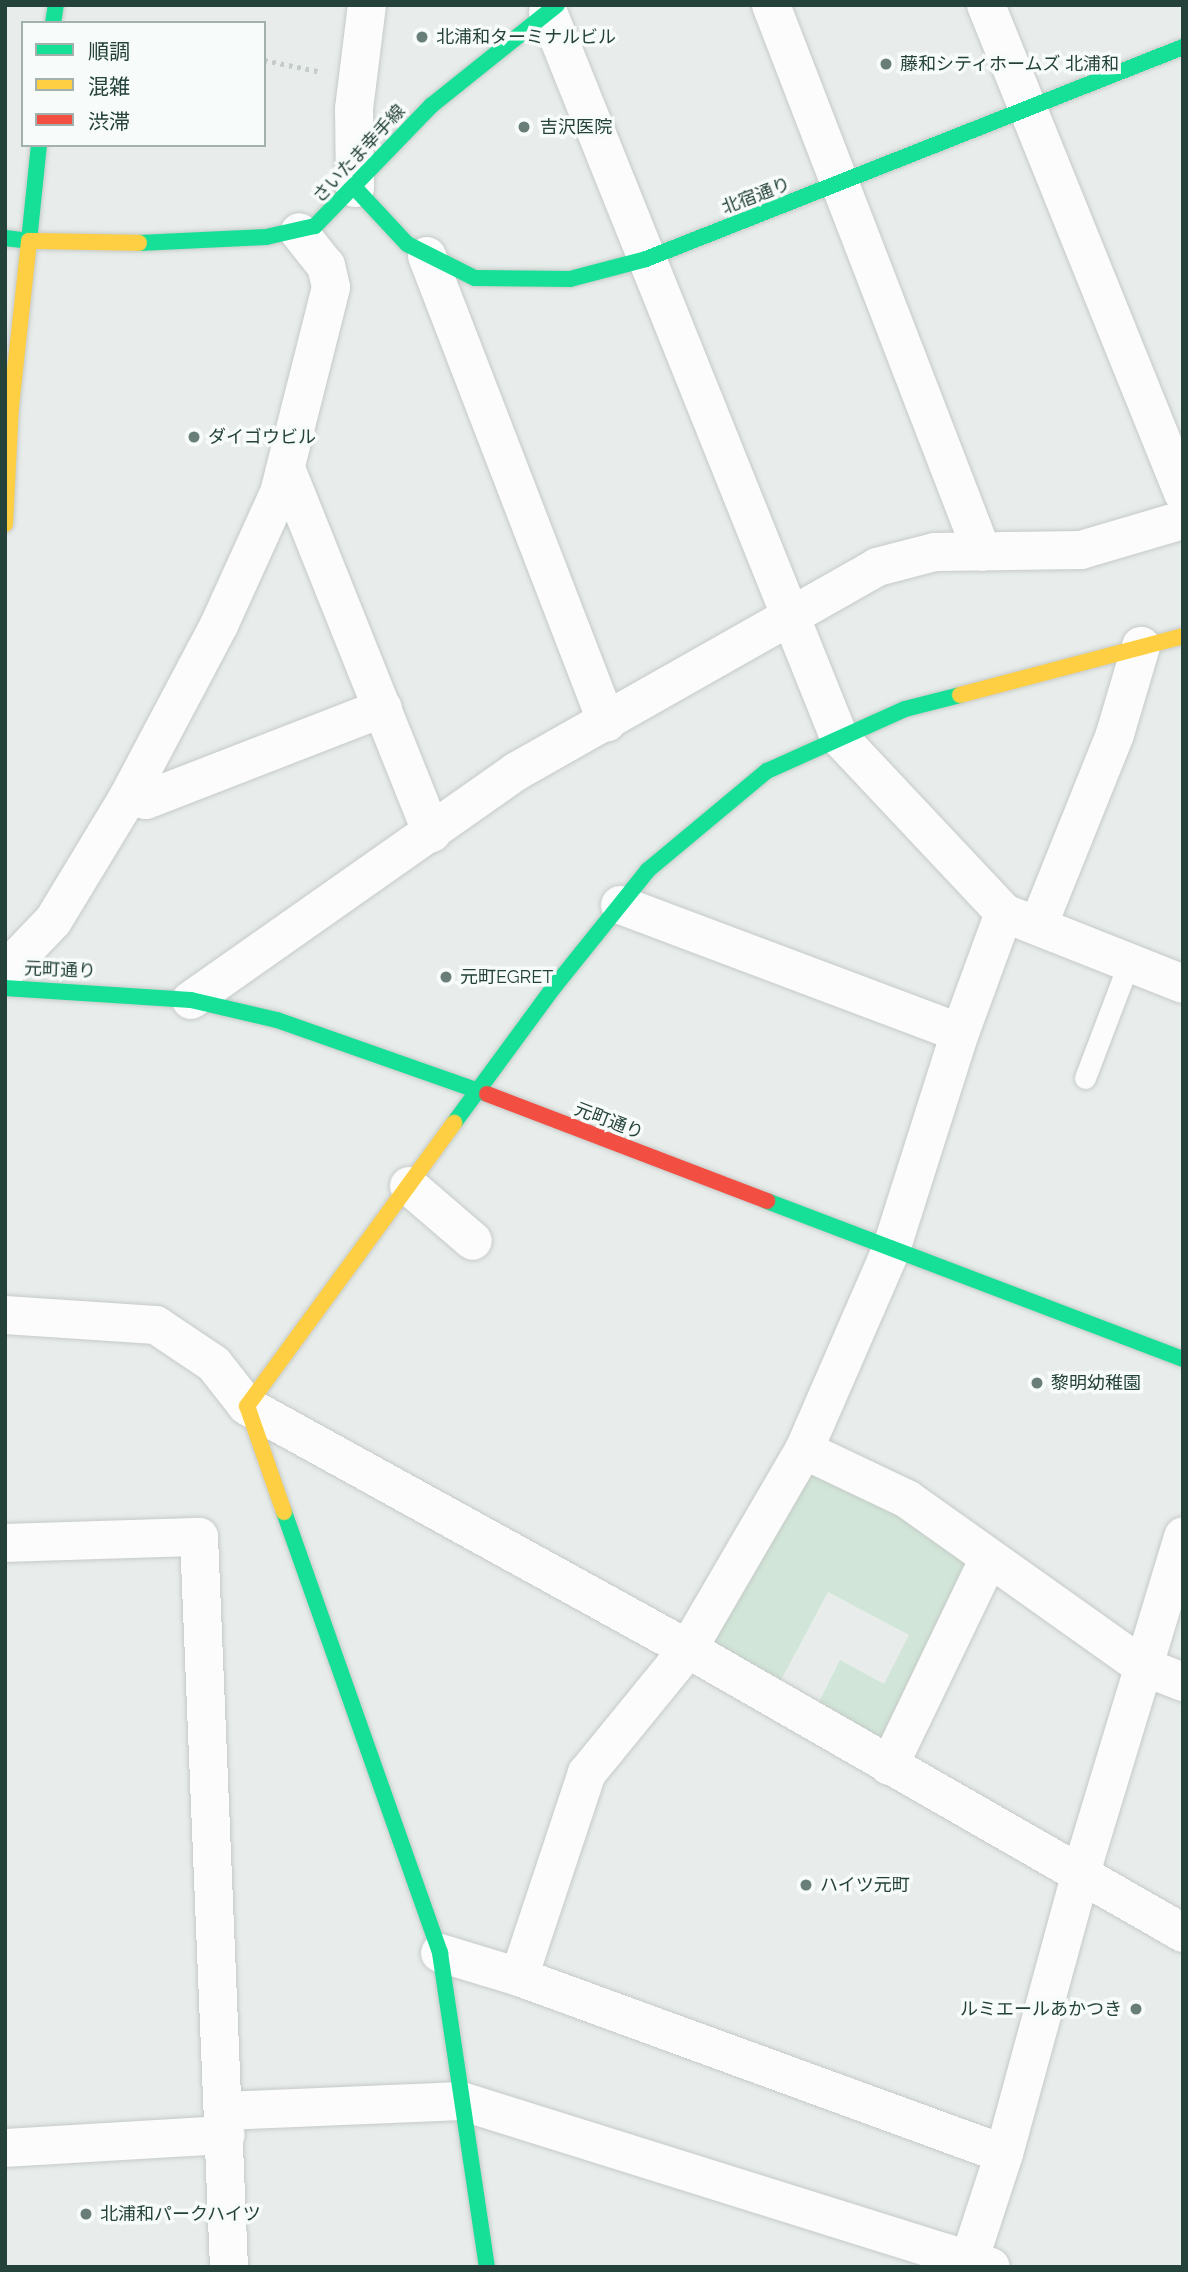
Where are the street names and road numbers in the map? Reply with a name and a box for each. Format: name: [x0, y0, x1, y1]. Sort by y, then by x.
street label: さいたま幸手線: [308, 101, 410, 207]
street label: 北宿通り: [719, 173, 793, 219]
street label: 元町通り: [24, 958, 96, 982]
street label: 元町通り: [572, 1098, 646, 1144]

